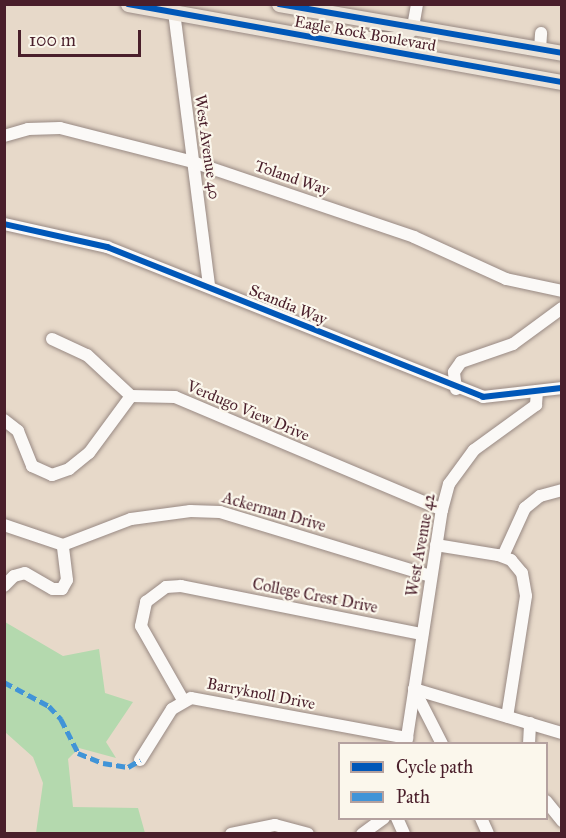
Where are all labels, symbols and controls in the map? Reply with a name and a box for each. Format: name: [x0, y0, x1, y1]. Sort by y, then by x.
street label: Eagle Rock Boulevard: [293, 12, 437, 56]
scale bar: [21, 18, 144, 56]
text: 100 m: [29, 29, 76, 51]
street label: West Avenue 40: [190, 93, 224, 201]
street label: Toland Way: [252, 156, 332, 200]
street label: Scandia Way: [246, 281, 330, 329]
street label: Verdugo View Drive: [184, 377, 312, 445]
street label: Ackerman Drive: [220, 488, 328, 536]
street label: West Avenue 42: [402, 492, 440, 598]
street label: College Crest Drive: [251, 574, 379, 618]
street label: Barryknoll Drive: [205, 674, 317, 714]
legend: [338, 742, 548, 820]
text: Cycle path: [396, 756, 473, 778]
text: Path: [396, 786, 430, 808]

